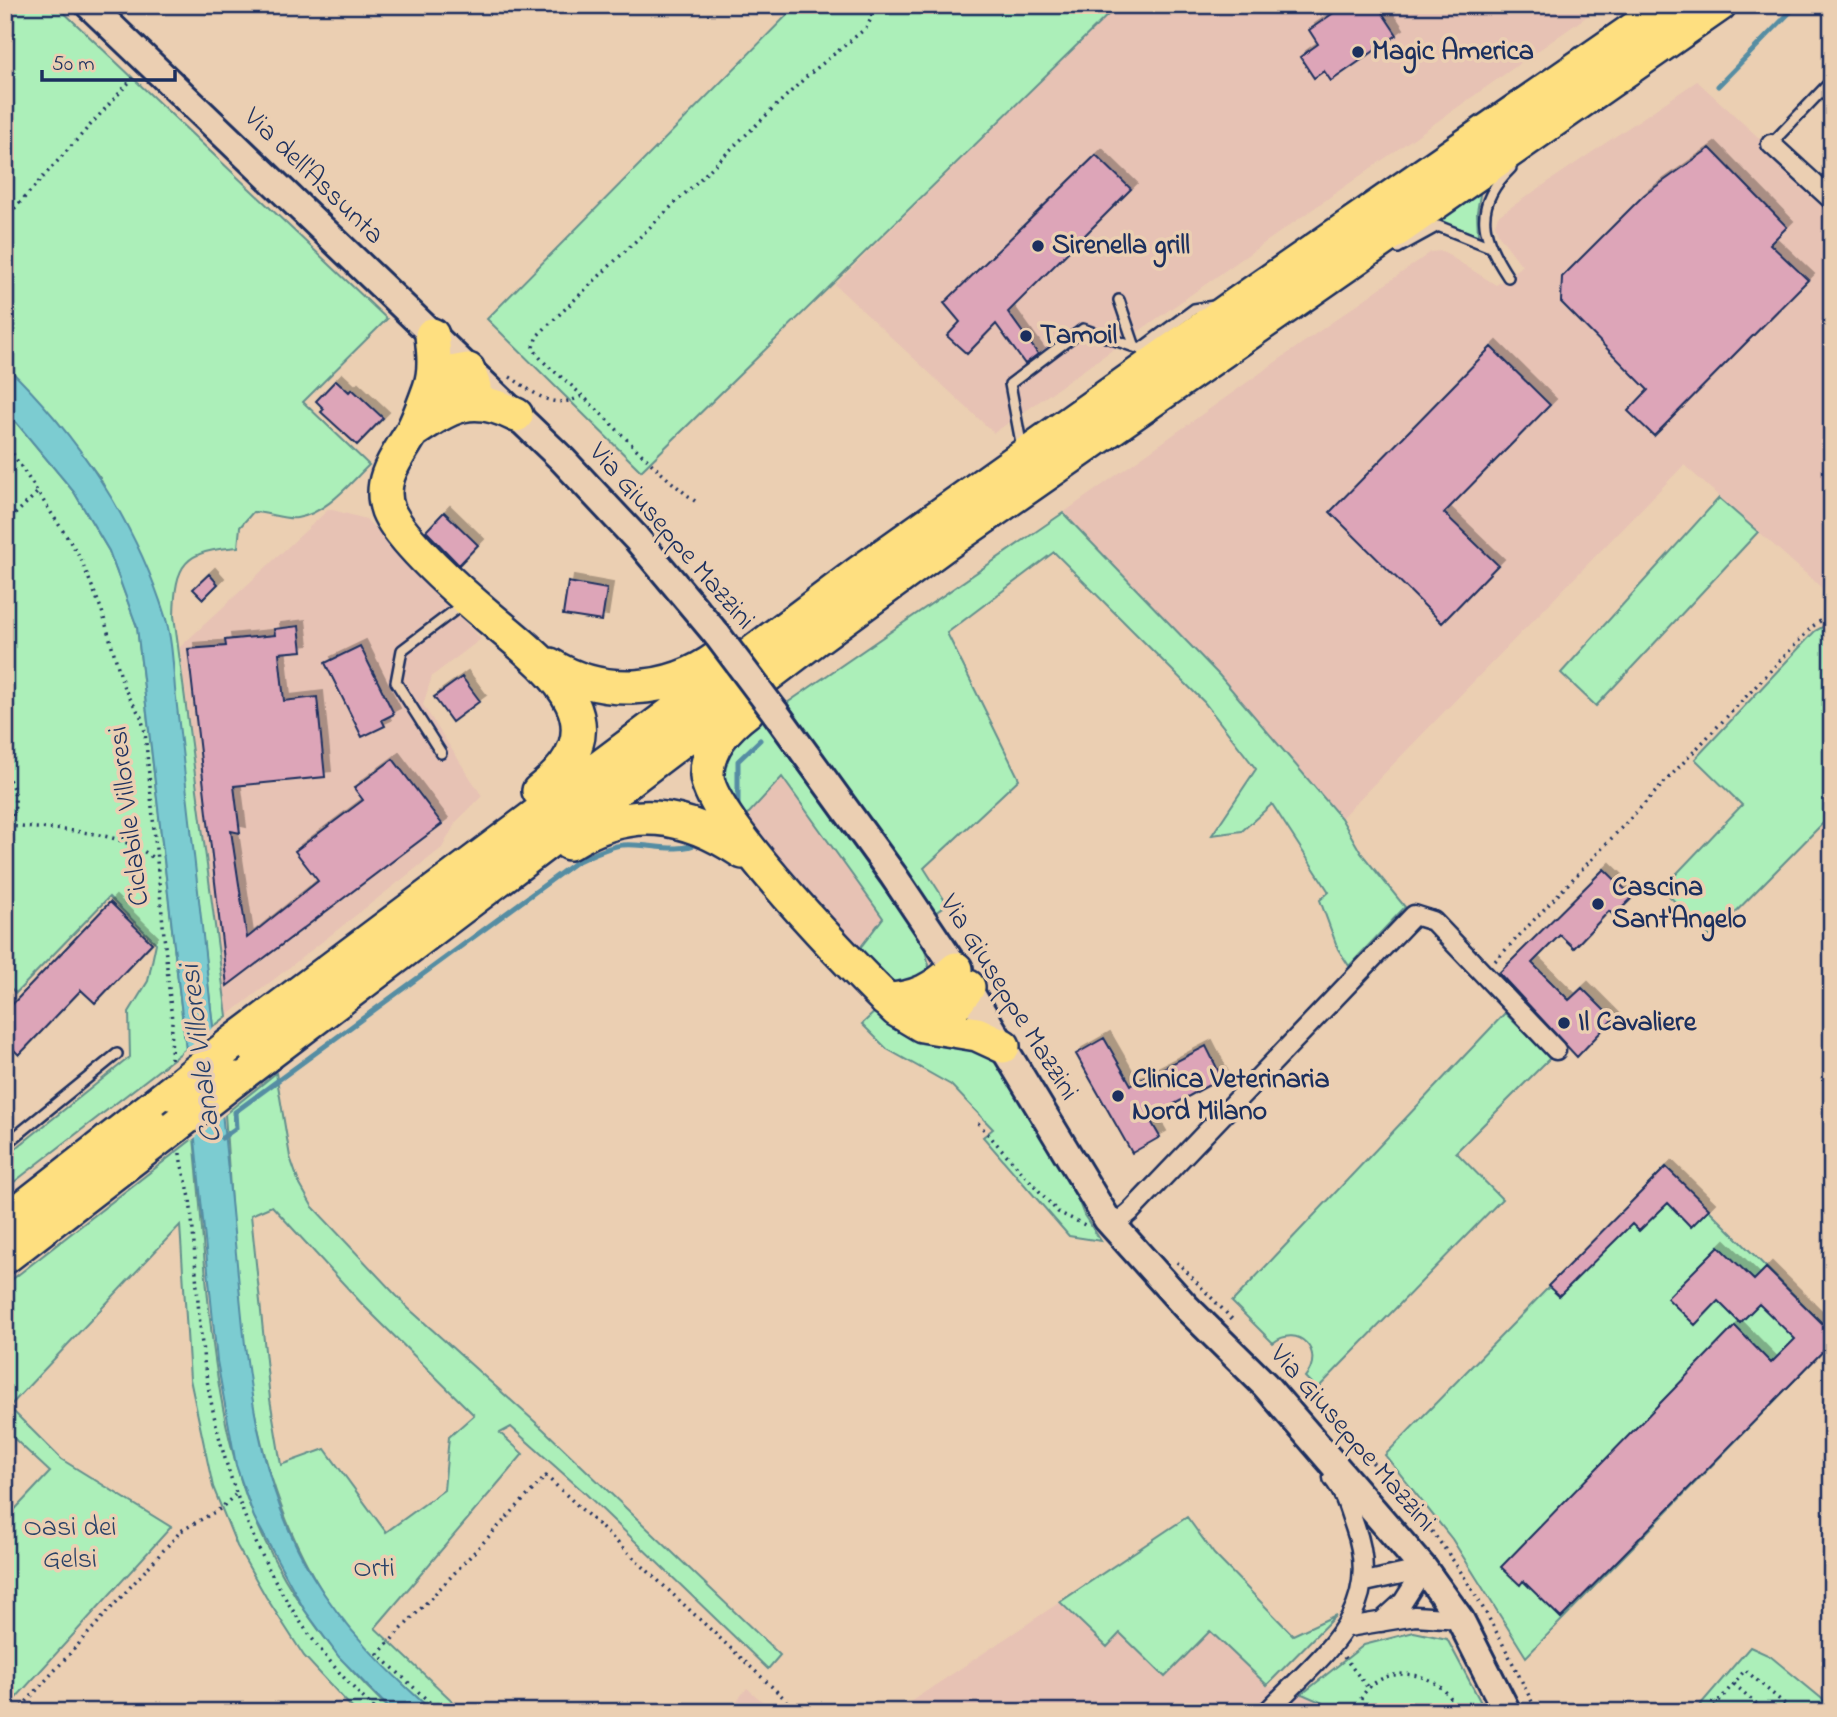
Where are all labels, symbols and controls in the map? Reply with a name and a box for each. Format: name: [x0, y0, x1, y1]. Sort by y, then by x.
place label: Magic America: [1372, 32, 1534, 74]
scale bar: [42, 38, 175, 82]
marker: Magic America: [1350, 44, 1366, 60]
text: 50 m: [52, 50, 95, 80]
street label: Via dell'Assunta: [232, 98, 393, 255]
place label: Sirenella grill: [1052, 226, 1190, 268]
marker: Sirenella grill: [1030, 238, 1046, 254]
place label: Tamoil: [1040, 316, 1117, 357]
marker: Tamoil: [1018, 328, 1034, 344]
street label: Via Giuseppe Mazzini: [577, 434, 764, 640]
street label: Ciclabile Villoresi: [99, 724, 161, 908]
place label: Cascina Sant'Angelo: [1612, 868, 1747, 942]
street label: Via Giuseppe Mazzini: [927, 886, 1088, 1109]
marker: Cascina Sant'Angelo: [1590, 896, 1606, 912]
water label: Canale Villoresi: [169, 960, 235, 1146]
place label: Il Cavaliere: [1578, 1003, 1698, 1044]
marker: Il Cavaliere: [1556, 1015, 1572, 1031]
place label: Clinica Veterinaria Nord Milano: [1132, 1060, 1330, 1133]
marker: Clinica Veterinaria Nord Milano: [1110, 1088, 1126, 1104]
street label: Via Giuseppe Mazzini: [1258, 1336, 1445, 1542]
park label: Oasi dei Gelsi: [23, 1508, 117, 1581]
park label: Orti: [353, 1549, 395, 1590]

